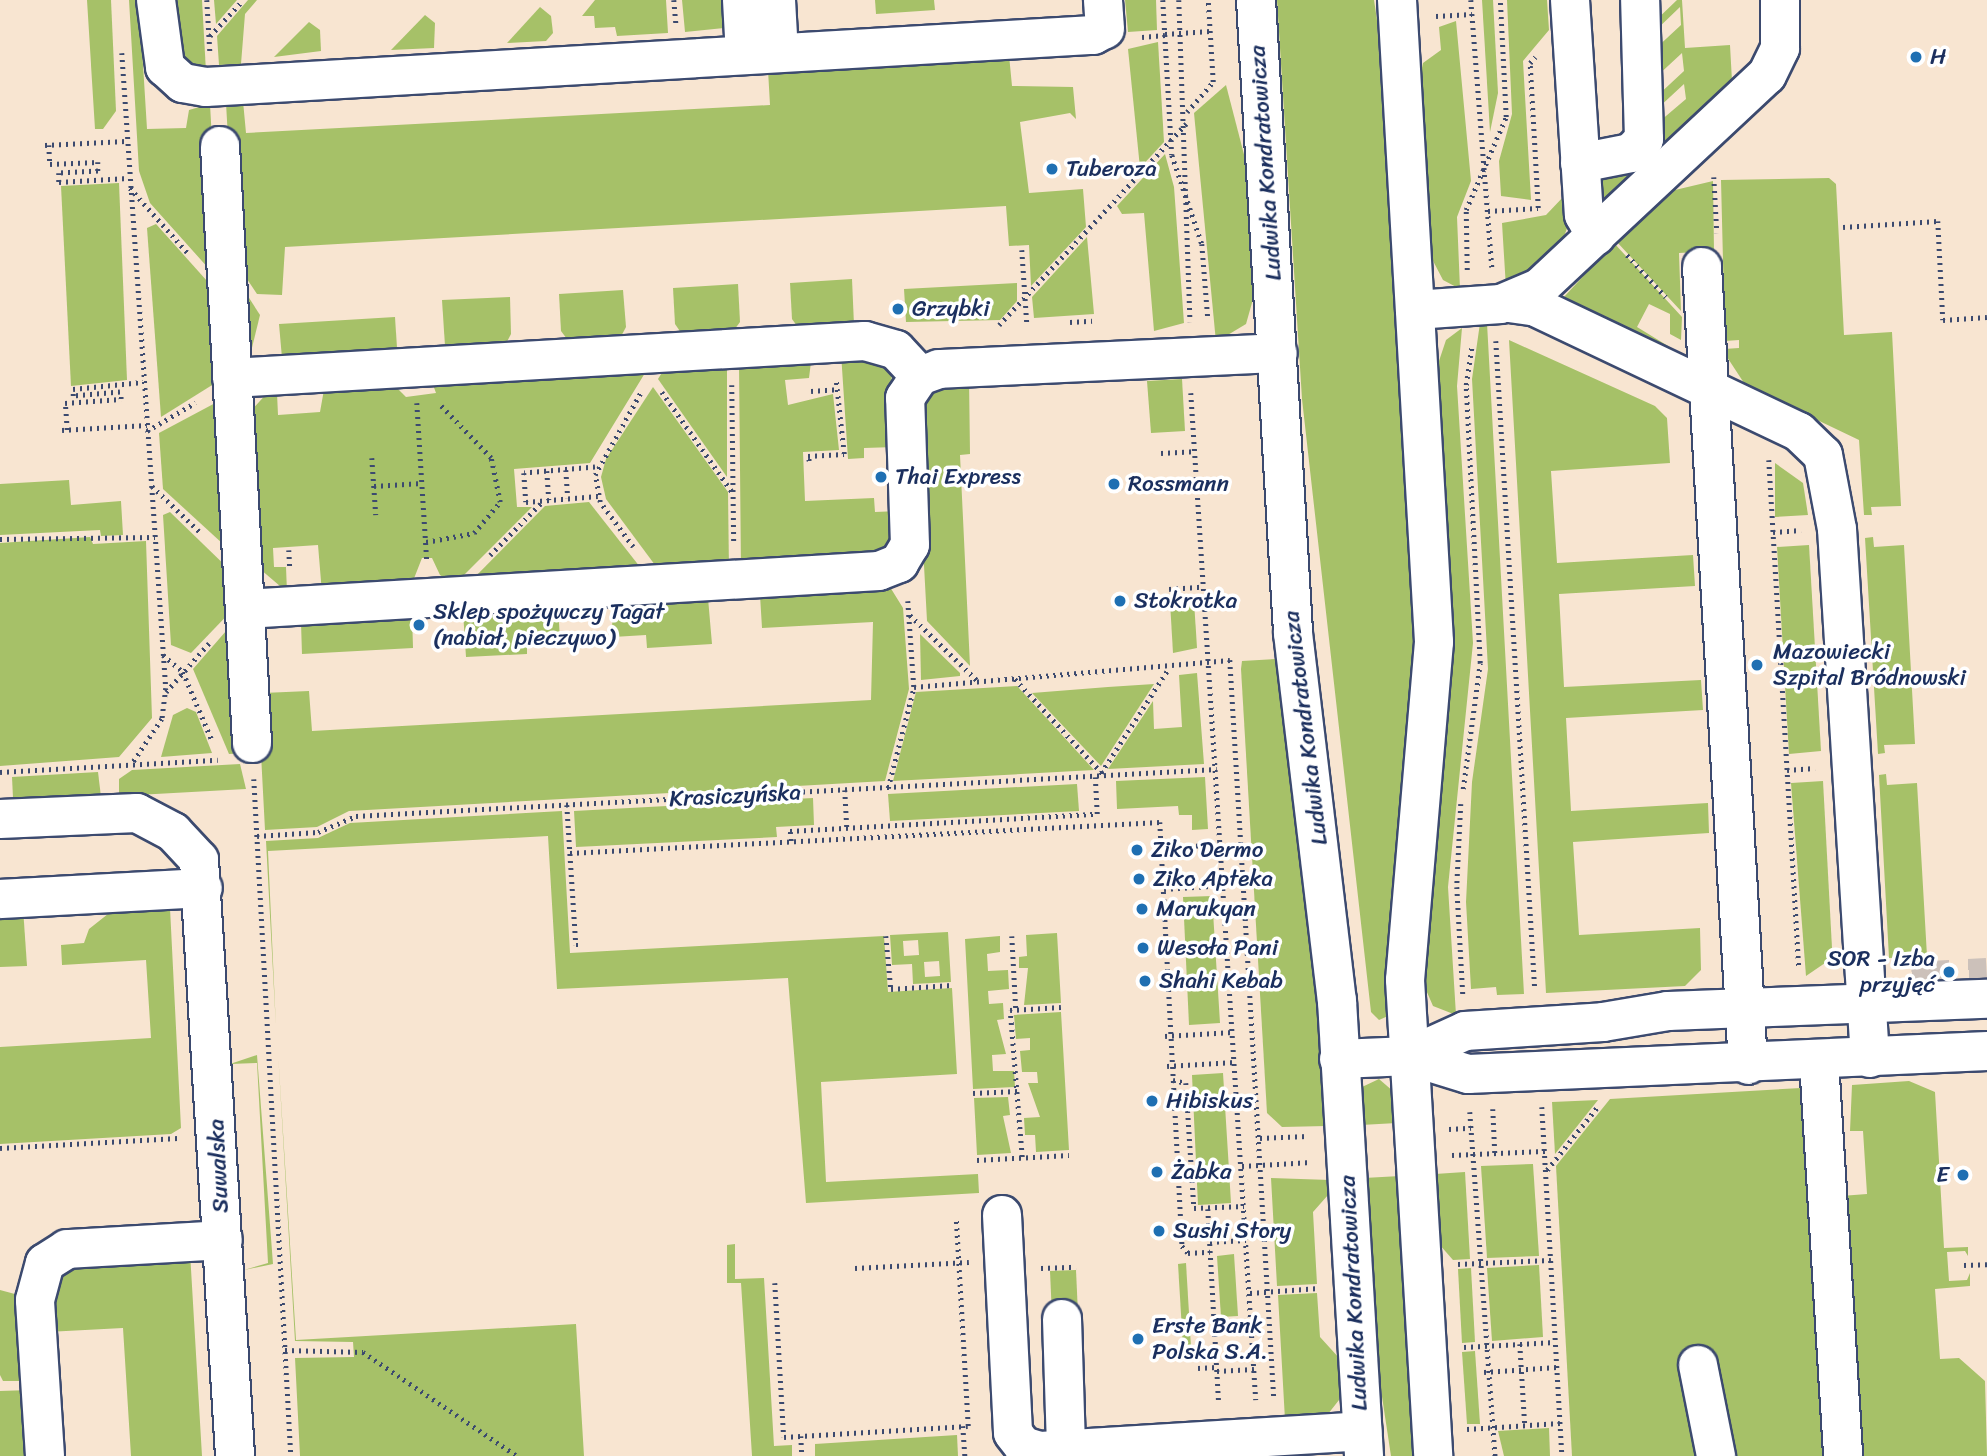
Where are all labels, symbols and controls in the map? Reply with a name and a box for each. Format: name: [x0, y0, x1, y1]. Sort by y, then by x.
place label: H: [1930, 43, 1946, 71]
street label: Ludwika Kondratowicza: [1244, 44, 1288, 282]
marker: H: [1908, 49, 1924, 65]
place label: Tuberoza: [1066, 155, 1157, 183]
marker: Tuberoza: [1044, 161, 1060, 177]
place label: Grzybki: [912, 295, 990, 323]
marker: Grzybki: [890, 301, 906, 317]
place label: Thai Express: [895, 463, 1023, 491]
marker: Thai Express: [873, 469, 889, 485]
place label: Rossmann: [1128, 470, 1229, 498]
marker: Rossmann: [1106, 476, 1122, 492]
place label: Stokrotka: [1134, 587, 1237, 615]
marker: Stokrotka: [1112, 593, 1128, 609]
place label: Sklep spożywczy Tagat (nabiał, pieczywo): [433, 598, 665, 652]
street label: Ludwika Kondratowicza: [1278, 609, 1334, 847]
marker: Sklep spożywczy Tagat (nabiał, pieczywo): [411, 617, 427, 633]
place label: Mazowiecki Szpital Bródnowski: [1773, 638, 1967, 692]
marker: Mazowiecki Szpital Bródnowski: [1747, 655, 1767, 675]
street label: Krasiczyńska: [668, 779, 802, 813]
place label: Ziko Dermo: [1151, 836, 1264, 864]
marker: Ziko Dermo: [1129, 842, 1145, 858]
place label: Ziko Apteka: [1153, 865, 1275, 893]
marker: Ziko Apteka: [1131, 871, 1147, 887]
place label: Marukyan: [1156, 895, 1256, 923]
marker: Marukyan: [1134, 901, 1150, 917]
place label: Wesoła Pani: [1157, 934, 1278, 962]
marker: Wesoła Pani: [1135, 940, 1151, 956]
place label: SOR - Izba przyjęć: [1825, 945, 1935, 999]
marker: SOR - Izba przyjęć: [1941, 964, 1957, 980]
place label: Shahi Kebab: [1159, 967, 1284, 995]
marker: Shahi Kebab: [1137, 973, 1153, 989]
place label: Hibiskus: [1166, 1087, 1253, 1115]
marker: Hibiskus: [1144, 1093, 1160, 1109]
street label: Suwalska: [203, 1118, 235, 1214]
place label: Żabka: [1171, 1158, 1231, 1186]
place label: E: [1936, 1161, 1949, 1189]
marker: Żabka: [1149, 1164, 1165, 1180]
marker: E: [1955, 1167, 1971, 1183]
street label: Ludwika Kondratowicza: [1334, 1175, 1374, 1411]
place label: Sushi Story: [1173, 1217, 1292, 1245]
marker: Sushi Story: [1151, 1223, 1167, 1239]
place label: Erste Bank Polska S.A.: [1152, 1312, 1268, 1366]
marker: Erste Bank Polska S.A.: [1130, 1331, 1146, 1347]

